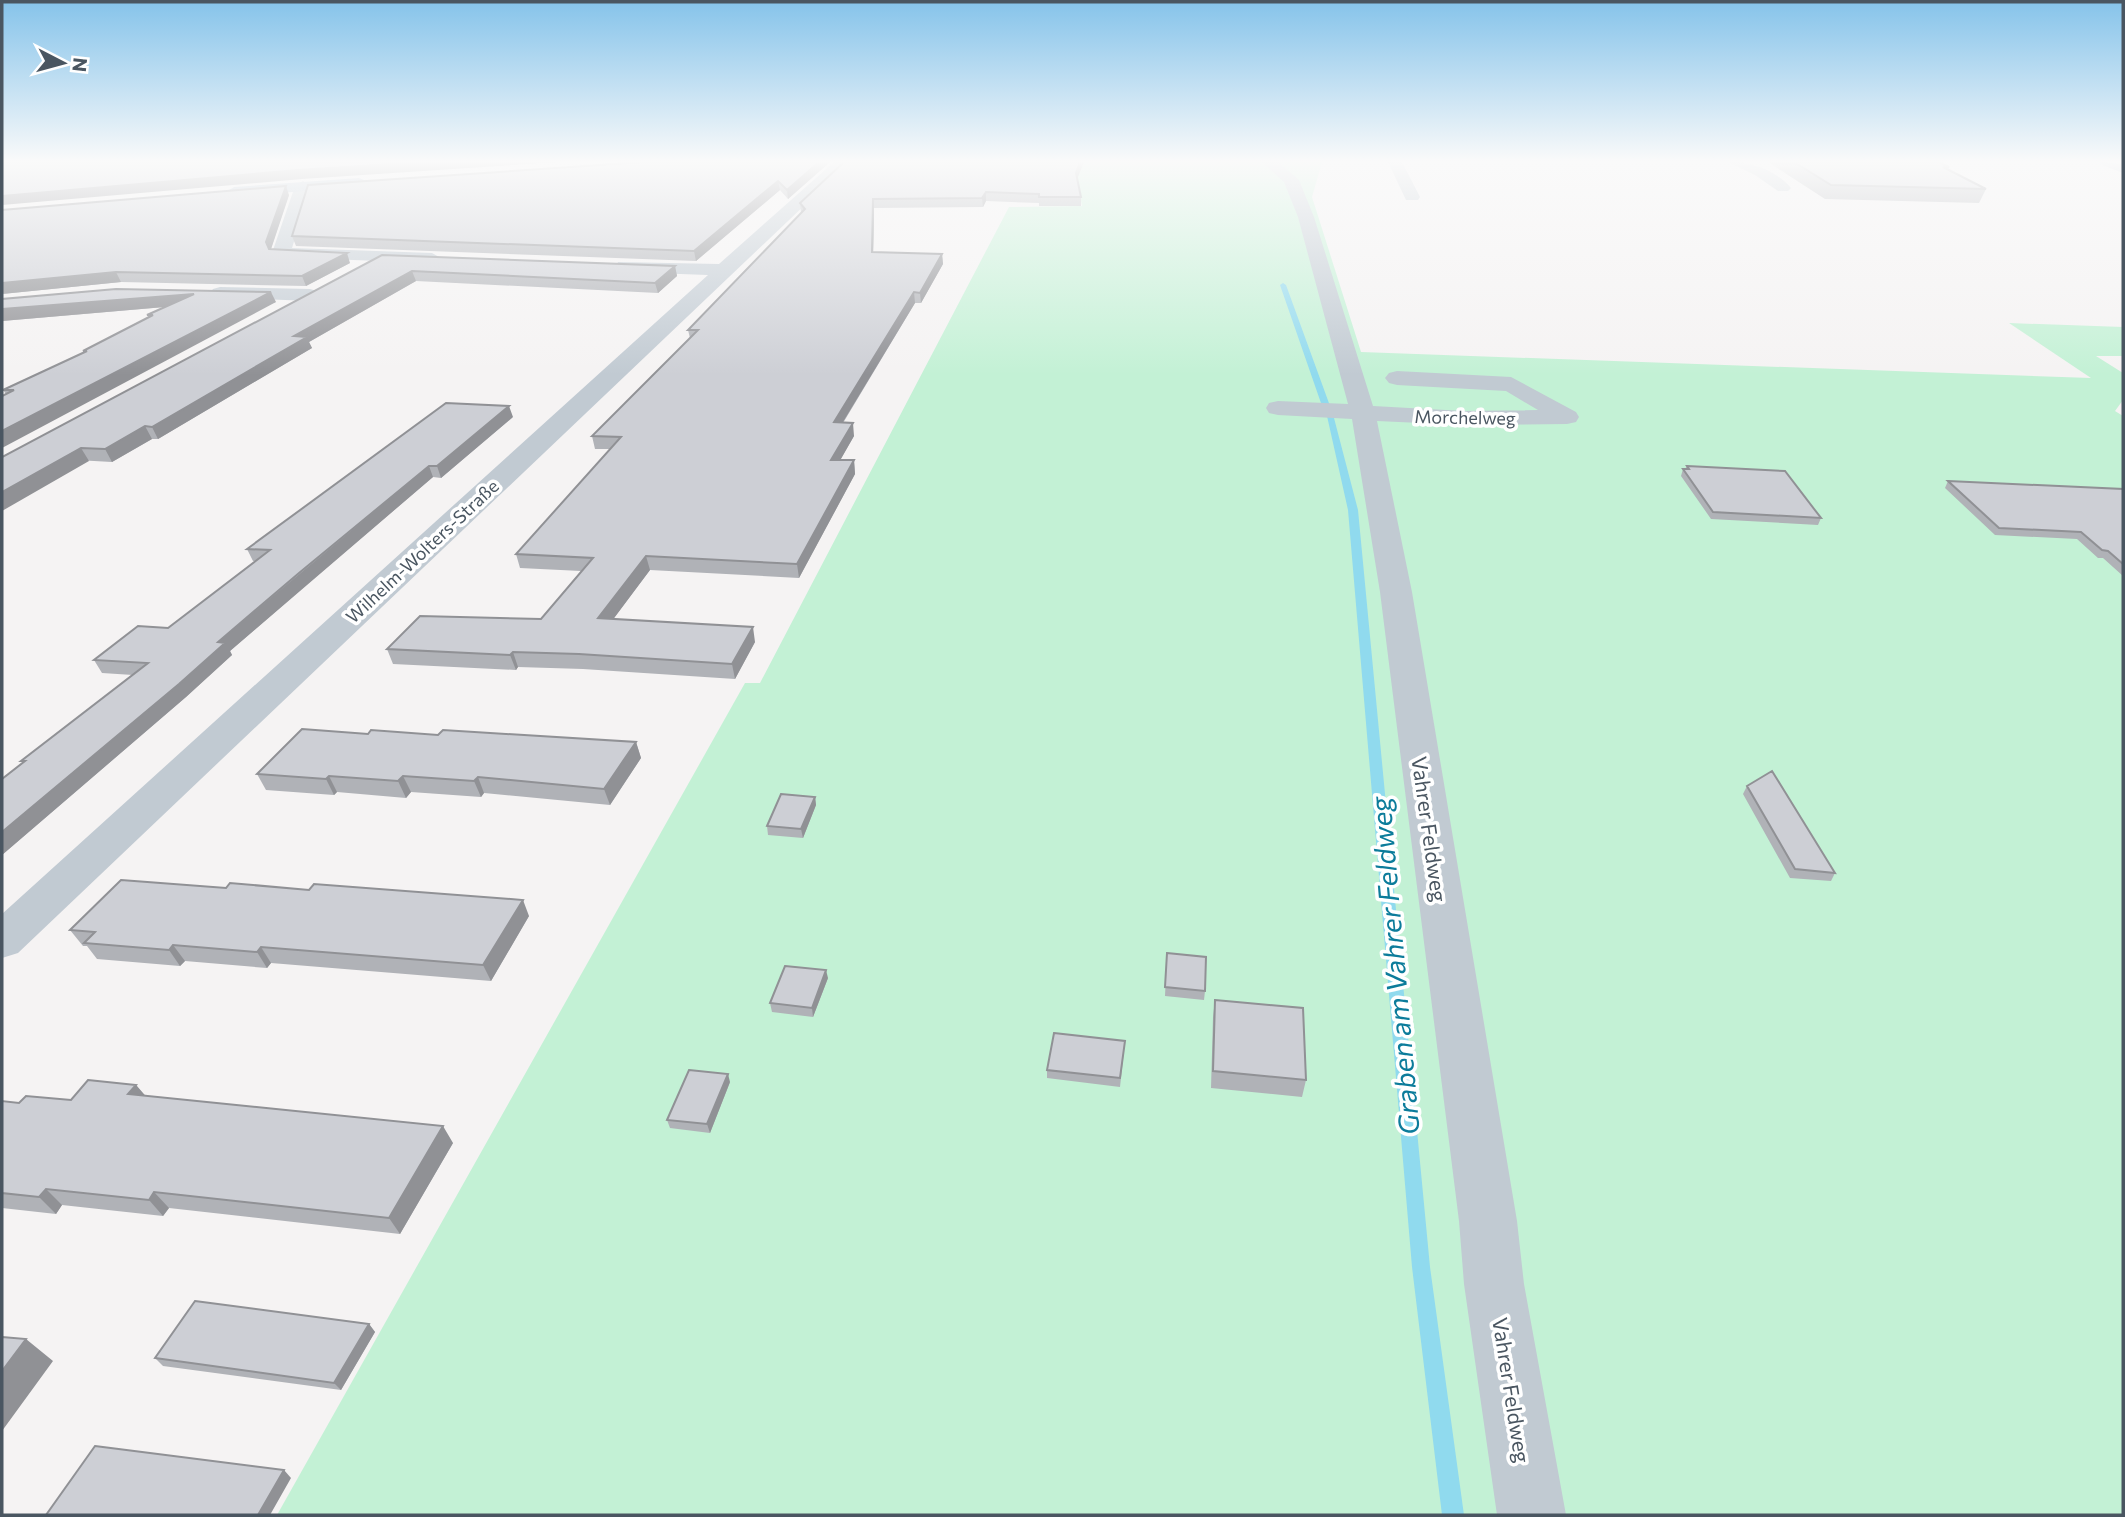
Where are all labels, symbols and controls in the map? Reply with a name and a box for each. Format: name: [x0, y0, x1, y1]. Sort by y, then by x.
north arrow: [28, 28, 98, 98]
text: N: [68, 57, 93, 73]
street label: Morchelweg: [1414, 405, 1516, 429]
street label: Wilhelm-Wolters-Straße: [341, 474, 503, 628]
street label: Vahrer Feldweg: [1407, 755, 1453, 903]
water label: Graben am Vahrer Feldweg: [1362, 794, 1426, 1136]
street label: Vahrer Feldweg: [1488, 1316, 1536, 1464]

